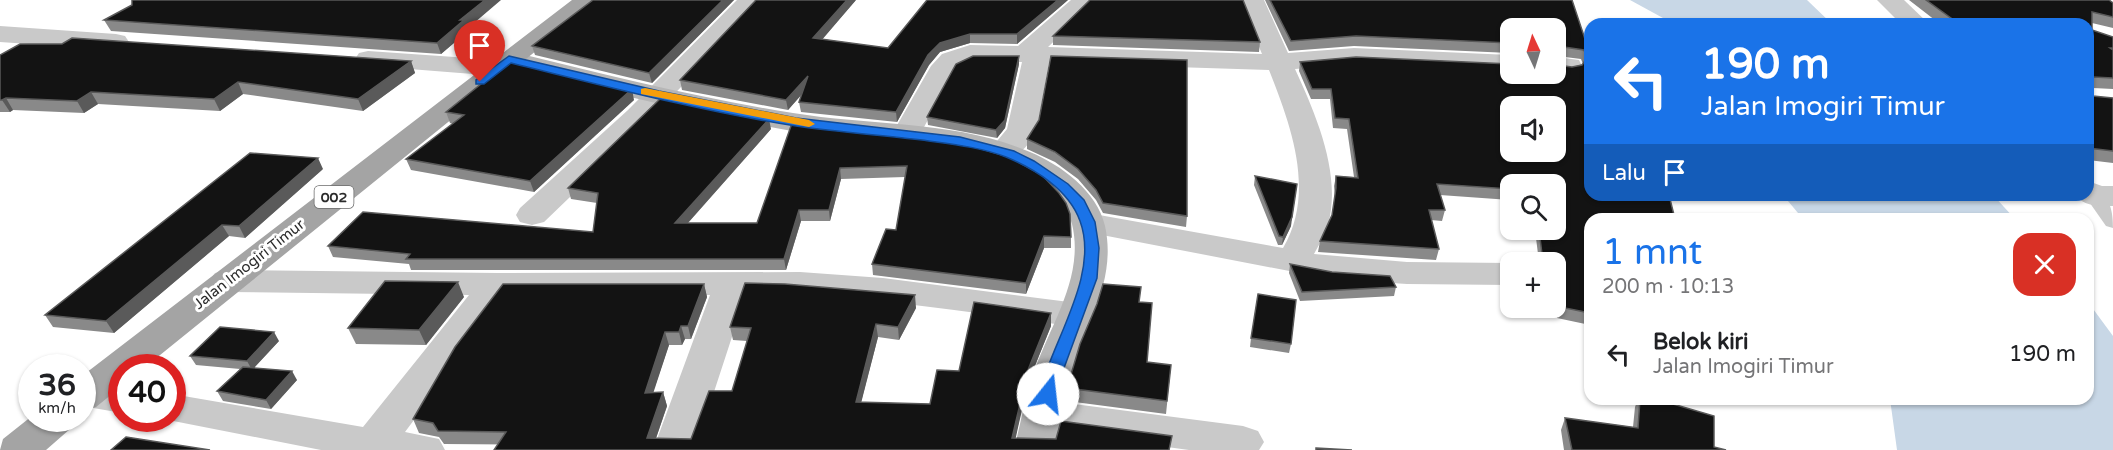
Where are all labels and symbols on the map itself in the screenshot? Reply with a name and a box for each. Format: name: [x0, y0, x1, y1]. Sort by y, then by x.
north arrow: [1500, 18, 1566, 84]
pin: [454, 20, 505, 82]
road number: 002: [314, 186, 354, 208]
street label: Jalan Imogiri Timur: [190, 215, 308, 313]
speed limit sign: 40: [108, 354, 186, 432]
position arrow: [1016, 362, 1080, 426]

